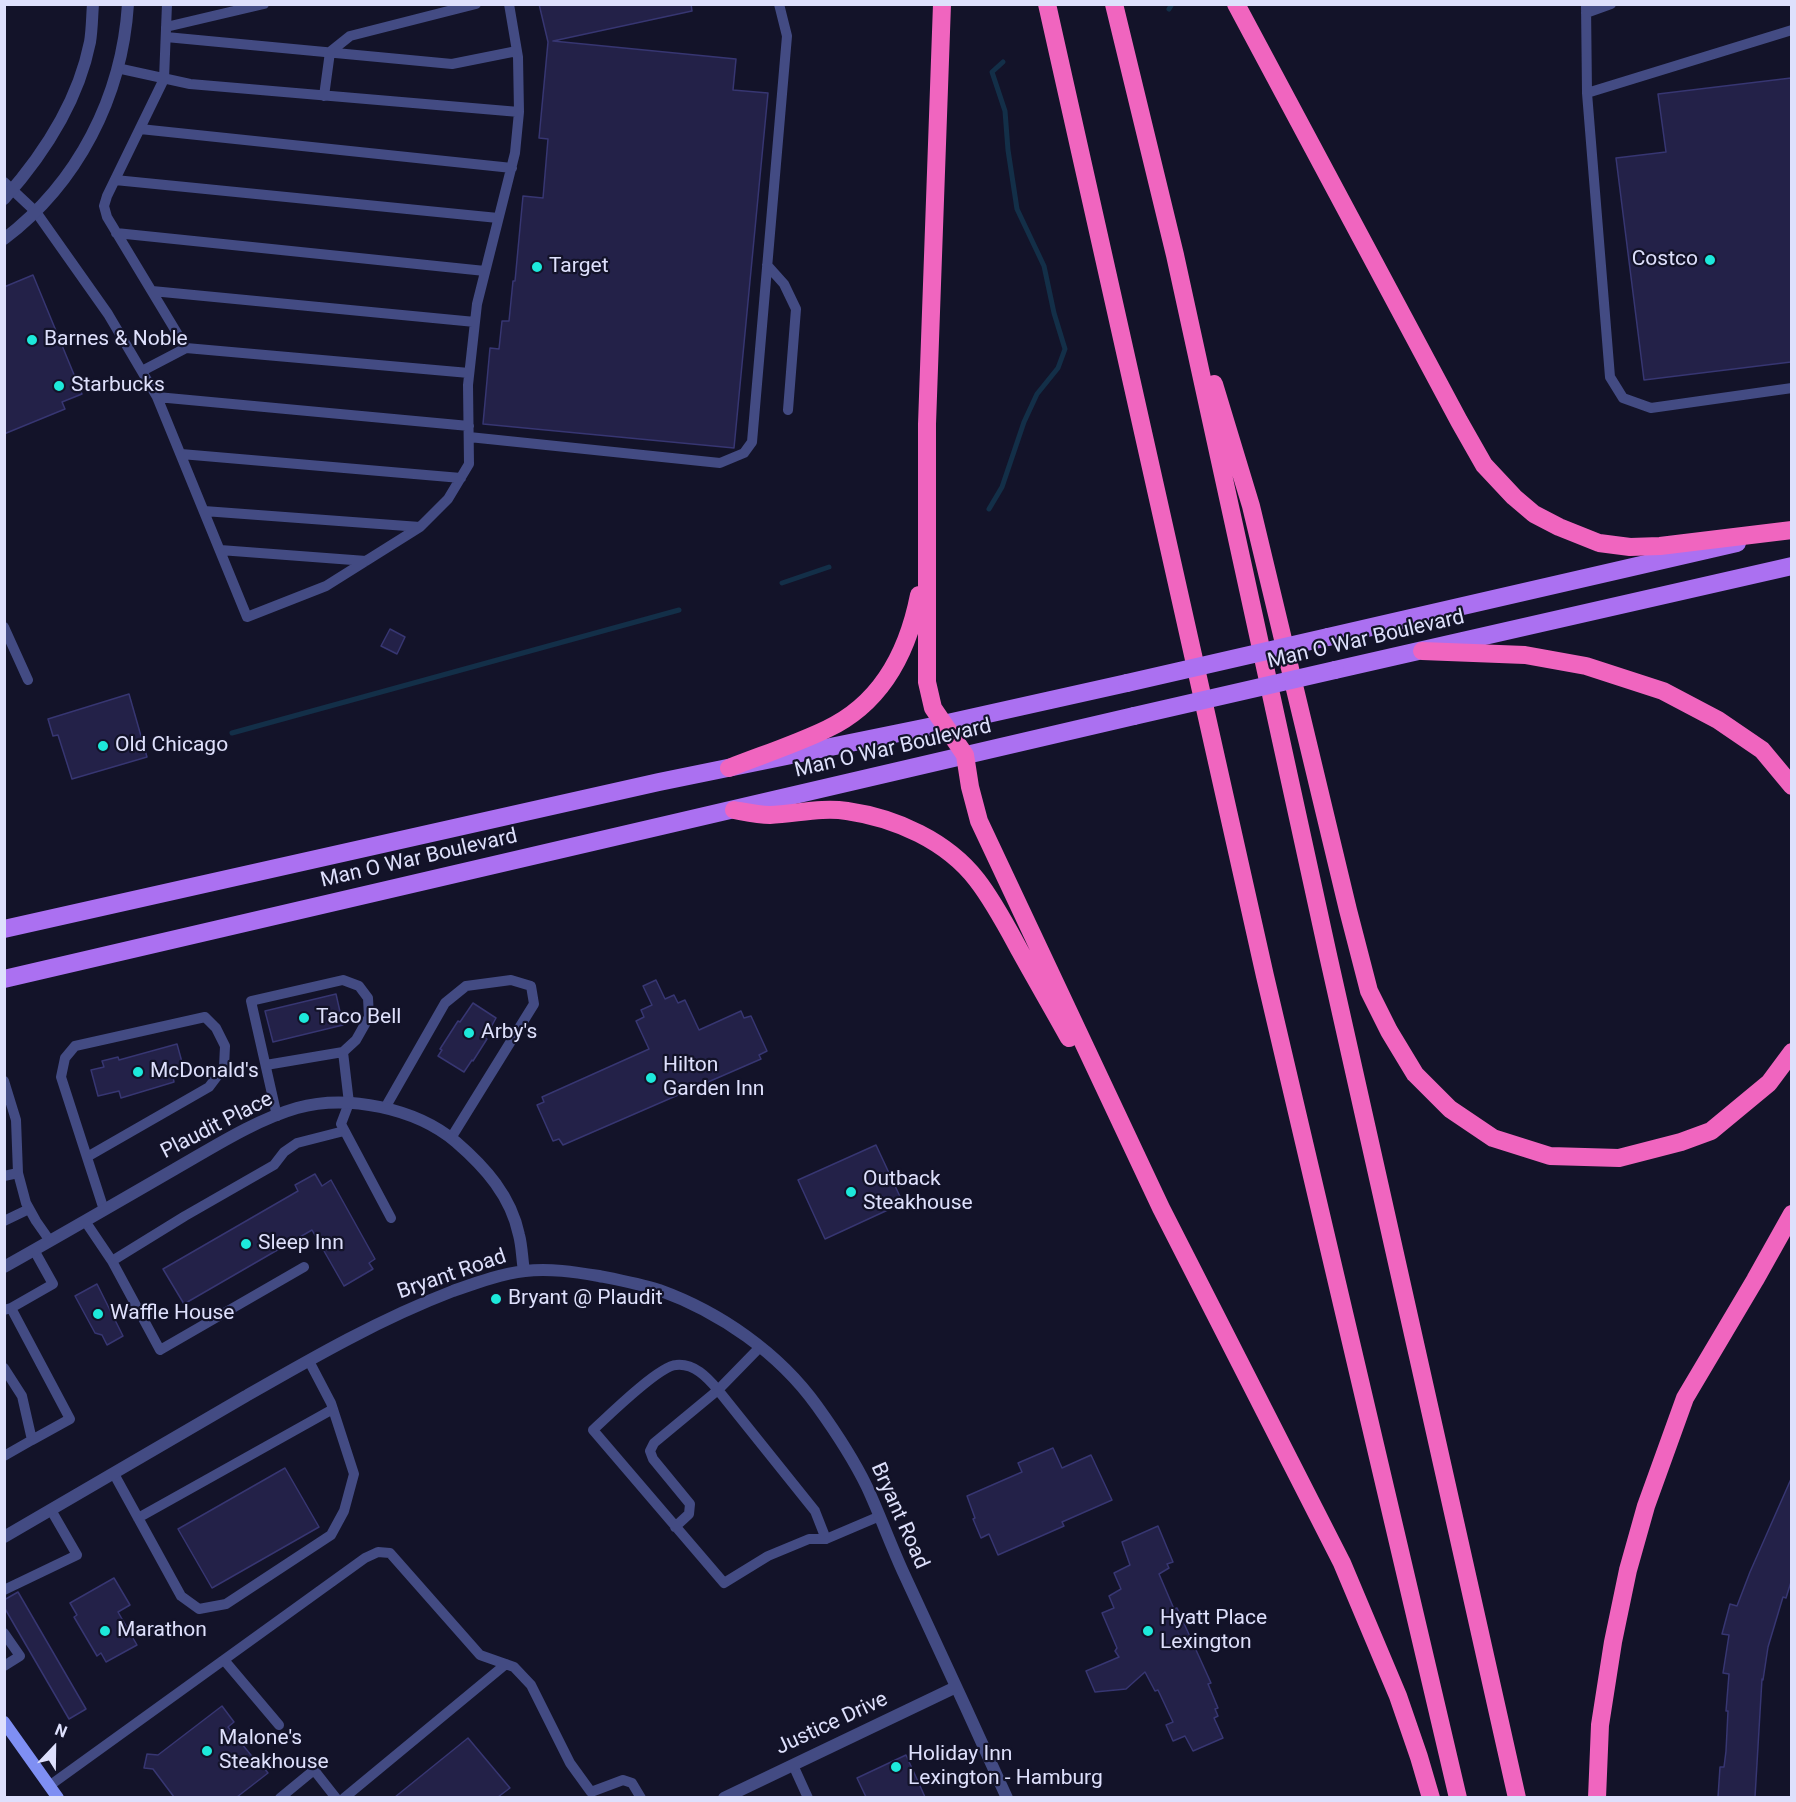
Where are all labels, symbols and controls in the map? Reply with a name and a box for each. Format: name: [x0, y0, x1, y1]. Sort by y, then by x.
place label: Costco: [1632, 247, 1698, 273]
marker: Costco: [1703, 253, 1717, 267]
place label: Target: [549, 254, 609, 280]
marker: Target: [530, 260, 544, 274]
place label: Barnes & Noble: [44, 327, 188, 353]
marker: Barnes & Noble: [25, 333, 39, 347]
place label: Starbucks: [71, 373, 165, 399]
marker: Starbucks: [52, 379, 66, 393]
street label: Man O War Boulevard: [1265, 605, 1467, 675]
street label: Man O War Boulevard: [792, 714, 994, 784]
place label: Old Chicago: [115, 733, 228, 759]
marker: Old Chicago: [96, 739, 110, 753]
street label: Man O War Boulevard: [318, 824, 520, 894]
place label: Taco Bell: [316, 1005, 401, 1031]
marker: Taco Bell: [297, 1011, 311, 1025]
place label: Arby's: [481, 1020, 537, 1046]
marker: Arby's: [462, 1026, 476, 1040]
place label: Hilton Garden Inn: [663, 1053, 764, 1103]
place label: McDonald's: [150, 1059, 259, 1085]
marker: McDonald's: [131, 1065, 145, 1079]
marker: Hilton Garden Inn: [644, 1071, 658, 1085]
street label: Plaudit Place: [157, 1087, 277, 1165]
place label: Outback Steakhouse: [863, 1167, 973, 1217]
marker: Outback Steakhouse: [844, 1185, 858, 1199]
place label: Sleep Inn: [258, 1231, 344, 1257]
marker: Sleep Inn: [239, 1237, 253, 1251]
street label: Bryant Road: [394, 1245, 510, 1305]
place label: Bryant @ Plaudit: [508, 1286, 663, 1312]
marker: Bryant @ Plaudit: [489, 1292, 503, 1306]
place label: Waffle House: [110, 1301, 234, 1327]
marker: Waffle House: [91, 1307, 105, 1321]
street label: Bryant Road: [864, 1459, 934, 1573]
place label: Hyatt Place Lexington: [1160, 1606, 1267, 1656]
place label: Marathon: [117, 1618, 207, 1644]
marker: Marathon: [98, 1624, 112, 1638]
marker: Hyatt Place Lexington: [1141, 1624, 1155, 1638]
street label: Justice Drive: [772, 1687, 892, 1761]
north arrow: [24, 1718, 84, 1778]
text: N: [52, 1720, 70, 1742]
place label: Malone's Steakhouse: [219, 1726, 329, 1776]
place label: Holiday Inn Lexington - Hamburg: [908, 1742, 1103, 1792]
marker: Malone's Steakhouse: [200, 1744, 214, 1758]
marker: Holiday Inn Lexington - Hamburg: [889, 1760, 903, 1774]

